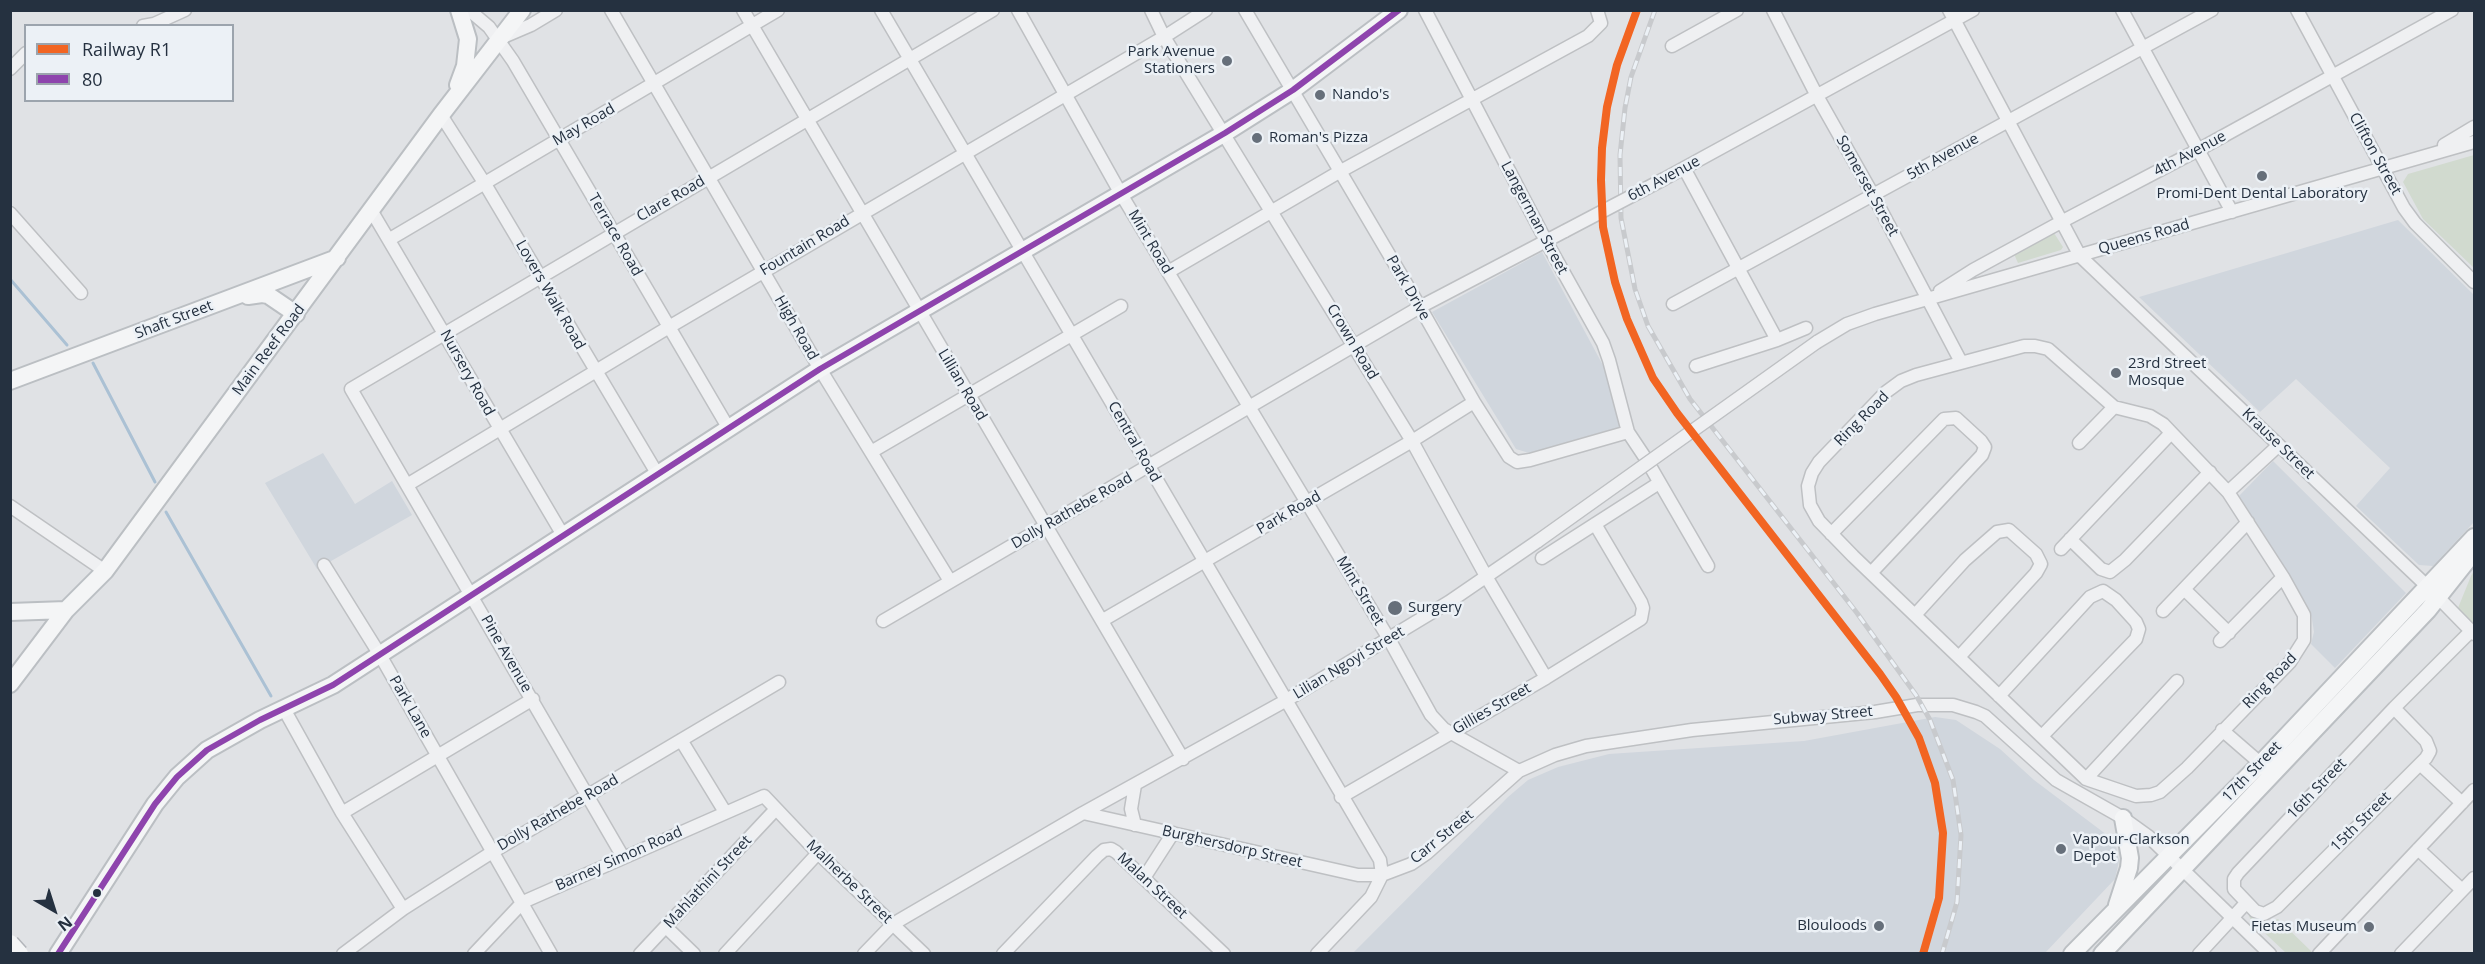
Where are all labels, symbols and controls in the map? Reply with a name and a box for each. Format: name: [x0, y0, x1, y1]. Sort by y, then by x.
legend: [24, 24, 234, 102]
text: Railway R1: [82, 37, 171, 61]
place label: Park Avenue Stationers: [1128, 43, 1215, 78]
marker: Park Avenue Stationers: [1220, 54, 1234, 68]
text: 80: [82, 67, 103, 91]
place label: Nando's: [1332, 86, 1389, 104]
marker: Nando's: [1313, 88, 1327, 102]
street label: May Road: [550, 100, 618, 150]
street label: Clifton Street: [2345, 110, 2405, 198]
street label: 4th Avenue: [2151, 127, 2229, 181]
place label: Roman's Pizza: [1269, 129, 1368, 147]
street label: 5th Avenue: [1904, 130, 1982, 184]
marker: Roman's Pizza: [1250, 131, 1264, 145]
street label: Somerset Street: [1832, 132, 1902, 240]
street label: 6th Avenue: [1625, 152, 1703, 206]
street label: Langerman Street: [1497, 158, 1571, 278]
marker: Promi-Dent Dental Laboratory: [2255, 169, 2269, 183]
street label: Clare Road: [634, 172, 708, 226]
place label: Promi-Dent Dental Laboratory: [2156, 185, 2368, 203]
street label: Terrace Road: [584, 190, 646, 280]
street label: Mint Road: [1124, 207, 1176, 277]
street label: Fountain Road: [757, 212, 853, 280]
street label: Queens Road: [2096, 215, 2192, 259]
street label: Lovers Walk Road: [511, 237, 589, 353]
street label: Park Drive: [1382, 252, 1434, 324]
street label: High Road: [770, 292, 822, 364]
street label: Shaft Street: [133, 297, 215, 343]
street label: Main Reef Road: [229, 301, 309, 399]
street label: Crown Road: [1322, 301, 1382, 383]
street label: Nursery Road: [436, 327, 498, 419]
street label: Lillian Road: [934, 346, 990, 424]
place label: 23rd Street Mosque: [2128, 355, 2206, 390]
marker: 23rd Street Mosque: [2109, 366, 2123, 380]
street label: Ring Road: [1831, 388, 1893, 450]
street label: Central Road: [1104, 398, 1164, 486]
street label: Krause Street: [2238, 405, 2318, 483]
street label: Dolly Rathebe Road: [1008, 469, 1136, 553]
street label: Park Road: [1254, 487, 1324, 539]
street label: Mint Street: [1332, 553, 1388, 629]
marker: Surgery: [1386, 599, 1404, 617]
place label: Surgery: [1408, 599, 1462, 617]
street label: Pine Avenue: [477, 612, 535, 696]
street label: Lilian Ngoyi Street: [1290, 623, 1408, 703]
street label: Ring Road: [2239, 650, 2301, 712]
street label: Park Lane: [385, 673, 435, 741]
street label: Gillies Street: [1450, 679, 1534, 739]
street label: Subway Street: [1772, 703, 1874, 729]
street label: 17th Street: [2219, 738, 2285, 806]
street label: 16th Street: [2284, 755, 2350, 823]
street label: Dolly Rathebe Road: [494, 771, 622, 855]
street label: 15th Street: [2327, 788, 2395, 856]
street label: Carr Street: [1407, 806, 1477, 868]
street label: Burghersdorp Street: [1160, 822, 1304, 872]
street label: Barney Simon Road: [553, 823, 685, 895]
place label: Vapour-Clarkson Depot: [2073, 831, 2190, 866]
street label: Mahlathini Street: [660, 832, 756, 932]
street label: Malherbe Street: [802, 836, 896, 928]
marker: Vapour-Clarkson Depot: [2054, 842, 2068, 856]
street label: Malan Street: [1113, 849, 1191, 923]
north arrow: [24, 880, 84, 940]
unlabelled marker: [91, 887, 103, 899]
text: N: [53, 911, 77, 937]
place label: Blouloods: [1797, 917, 1867, 935]
place label: Fietas Museum: [2251, 918, 2357, 936]
marker: Blouloods: [1872, 919, 1886, 933]
marker: Fietas Museum: [2362, 920, 2376, 934]

